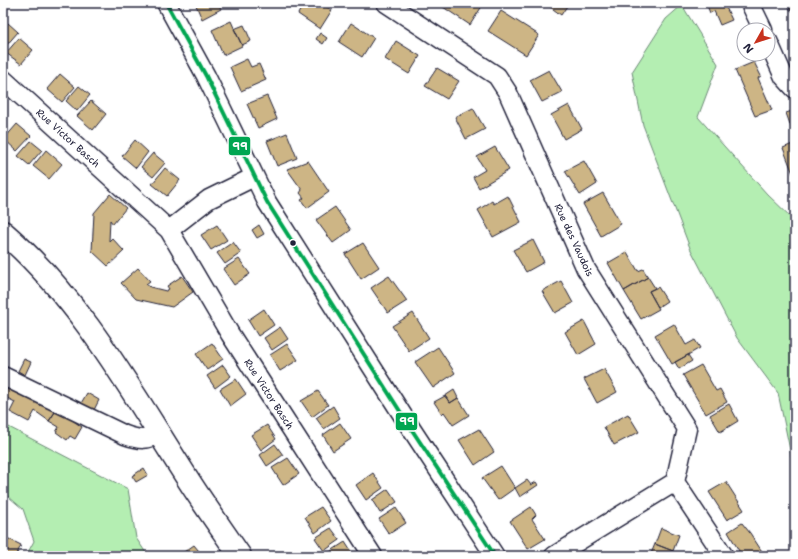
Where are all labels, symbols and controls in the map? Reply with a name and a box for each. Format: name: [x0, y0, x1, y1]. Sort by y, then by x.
north arrow: [736, 22, 776, 62]
text: N: [740, 40, 757, 56]
street label: Rue Victor Basch: [33, 106, 103, 170]
line badge: 99: [228, 136, 251, 156]
text: 99: [232, 139, 248, 154]
street label: Rue des Vaudois: [551, 201, 597, 279]
unlabelled marker: [288, 238, 298, 248]
street label: Rue Victor Basch: [241, 356, 297, 432]
line badge: 99: [395, 412, 418, 431]
text: 99: [399, 414, 415, 429]

